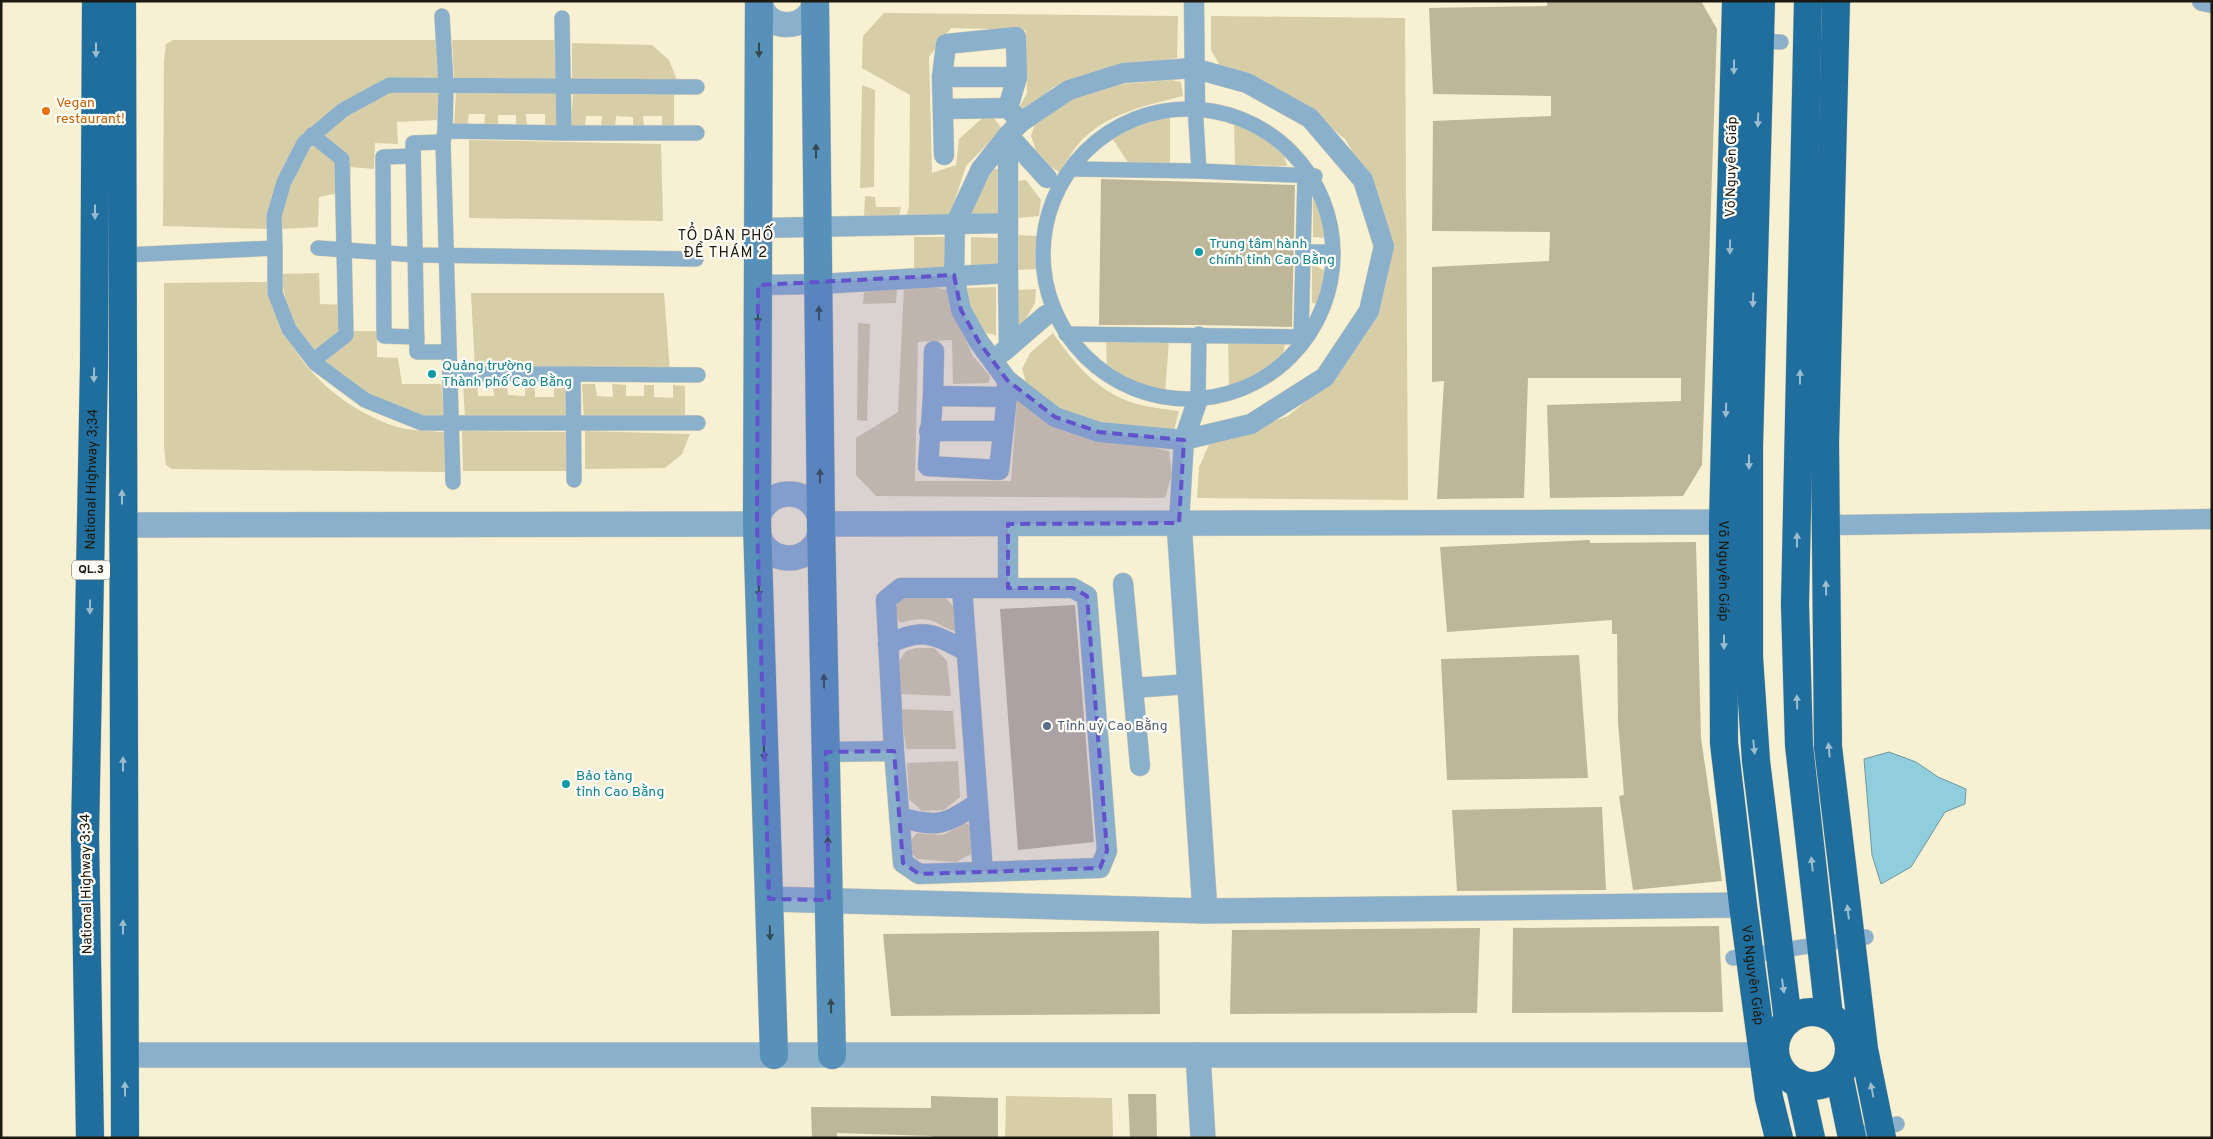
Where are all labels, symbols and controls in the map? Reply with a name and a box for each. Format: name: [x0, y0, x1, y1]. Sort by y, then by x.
one-way arrow: [92, 42, 100, 58]
one-way arrow: [755, 42, 763, 58]
one-way arrow: [1730, 60, 1738, 76]
place label: Vegan restaurant!: [56, 95, 125, 128]
marker: Vegan restaurant!: [40, 105, 52, 117]
one-way arrow: [1754, 112, 1762, 128]
street label: Võ Nguyên Giáp: [1723, 116, 1741, 218]
one-way arrow: [812, 142, 820, 158]
one-way arrow: [91, 205, 99, 221]
district label: TỔ DÂN PHỐ ĐỀ THÁM 2: [677, 222, 775, 263]
place label: Trung tâm hành chính tỉnh Cao Bằng: [1209, 236, 1335, 269]
one-way arrow: [1726, 240, 1734, 256]
marker: Trung tâm hành chính tỉnh Cao Bằng: [1193, 246, 1205, 258]
one-way arrow: [1749, 292, 1757, 308]
one-way arrow: [815, 305, 823, 321]
one-way arrow: [754, 310, 762, 326]
place label: Quảng trường Thành phố Cao Bằng: [442, 358, 572, 391]
one-way arrow: [90, 367, 98, 383]
marker: Quảng trường Thành phố Cao Bằng: [426, 368, 438, 380]
one-way arrow: [1796, 369, 1804, 385]
one-way arrow: [1722, 402, 1730, 418]
street label: National Highway 3;34: [82, 408, 102, 550]
one-way arrow: [1745, 455, 1753, 471]
one-way arrow: [816, 467, 824, 483]
one-way arrow: [118, 488, 126, 504]
street label: Võ Nguyên Giáp: [1714, 520, 1732, 621]
one-way arrow: [1793, 531, 1801, 547]
road number: QL.3: [72, 560, 110, 580]
one-way arrow: [1822, 580, 1830, 596]
one-way arrow: [755, 583, 763, 599]
one-way arrow: [86, 600, 94, 616]
one-way arrow: [1720, 635, 1728, 651]
one-way arrow: [820, 673, 828, 689]
one-way arrow: [1793, 694, 1801, 710]
place label: Tỉnh uỷ Cao Bằng: [1057, 717, 1168, 735]
marker: Tỉnh uỷ Cao Bằng: [1041, 720, 1053, 732]
one-way arrow: [1750, 739, 1758, 755]
one-way arrow: [1825, 742, 1833, 758]
one-way arrow: [761, 745, 769, 761]
one-way arrow: [119, 756, 127, 772]
place label: Bảo tàng tỉnh Cao Bằng: [576, 768, 664, 801]
marker: Bảo tàng tỉnh Cao Bằng: [560, 778, 572, 790]
street label: National Highway 3;34: [77, 813, 97, 955]
one-way arrow: [824, 835, 832, 851]
one-way arrow: [1808, 855, 1816, 871]
one-way arrow: [1844, 904, 1852, 920]
one-way arrow: [119, 918, 127, 934]
street label: Võ Nguyên Giáp: [1737, 924, 1767, 1026]
one-way arrow: [766, 925, 774, 941]
one-way arrow: [1779, 979, 1787, 995]
one-way arrow: [827, 998, 835, 1014]
one-way arrow: [120, 1081, 128, 1097]
one-way arrow: [1867, 1082, 1875, 1098]

